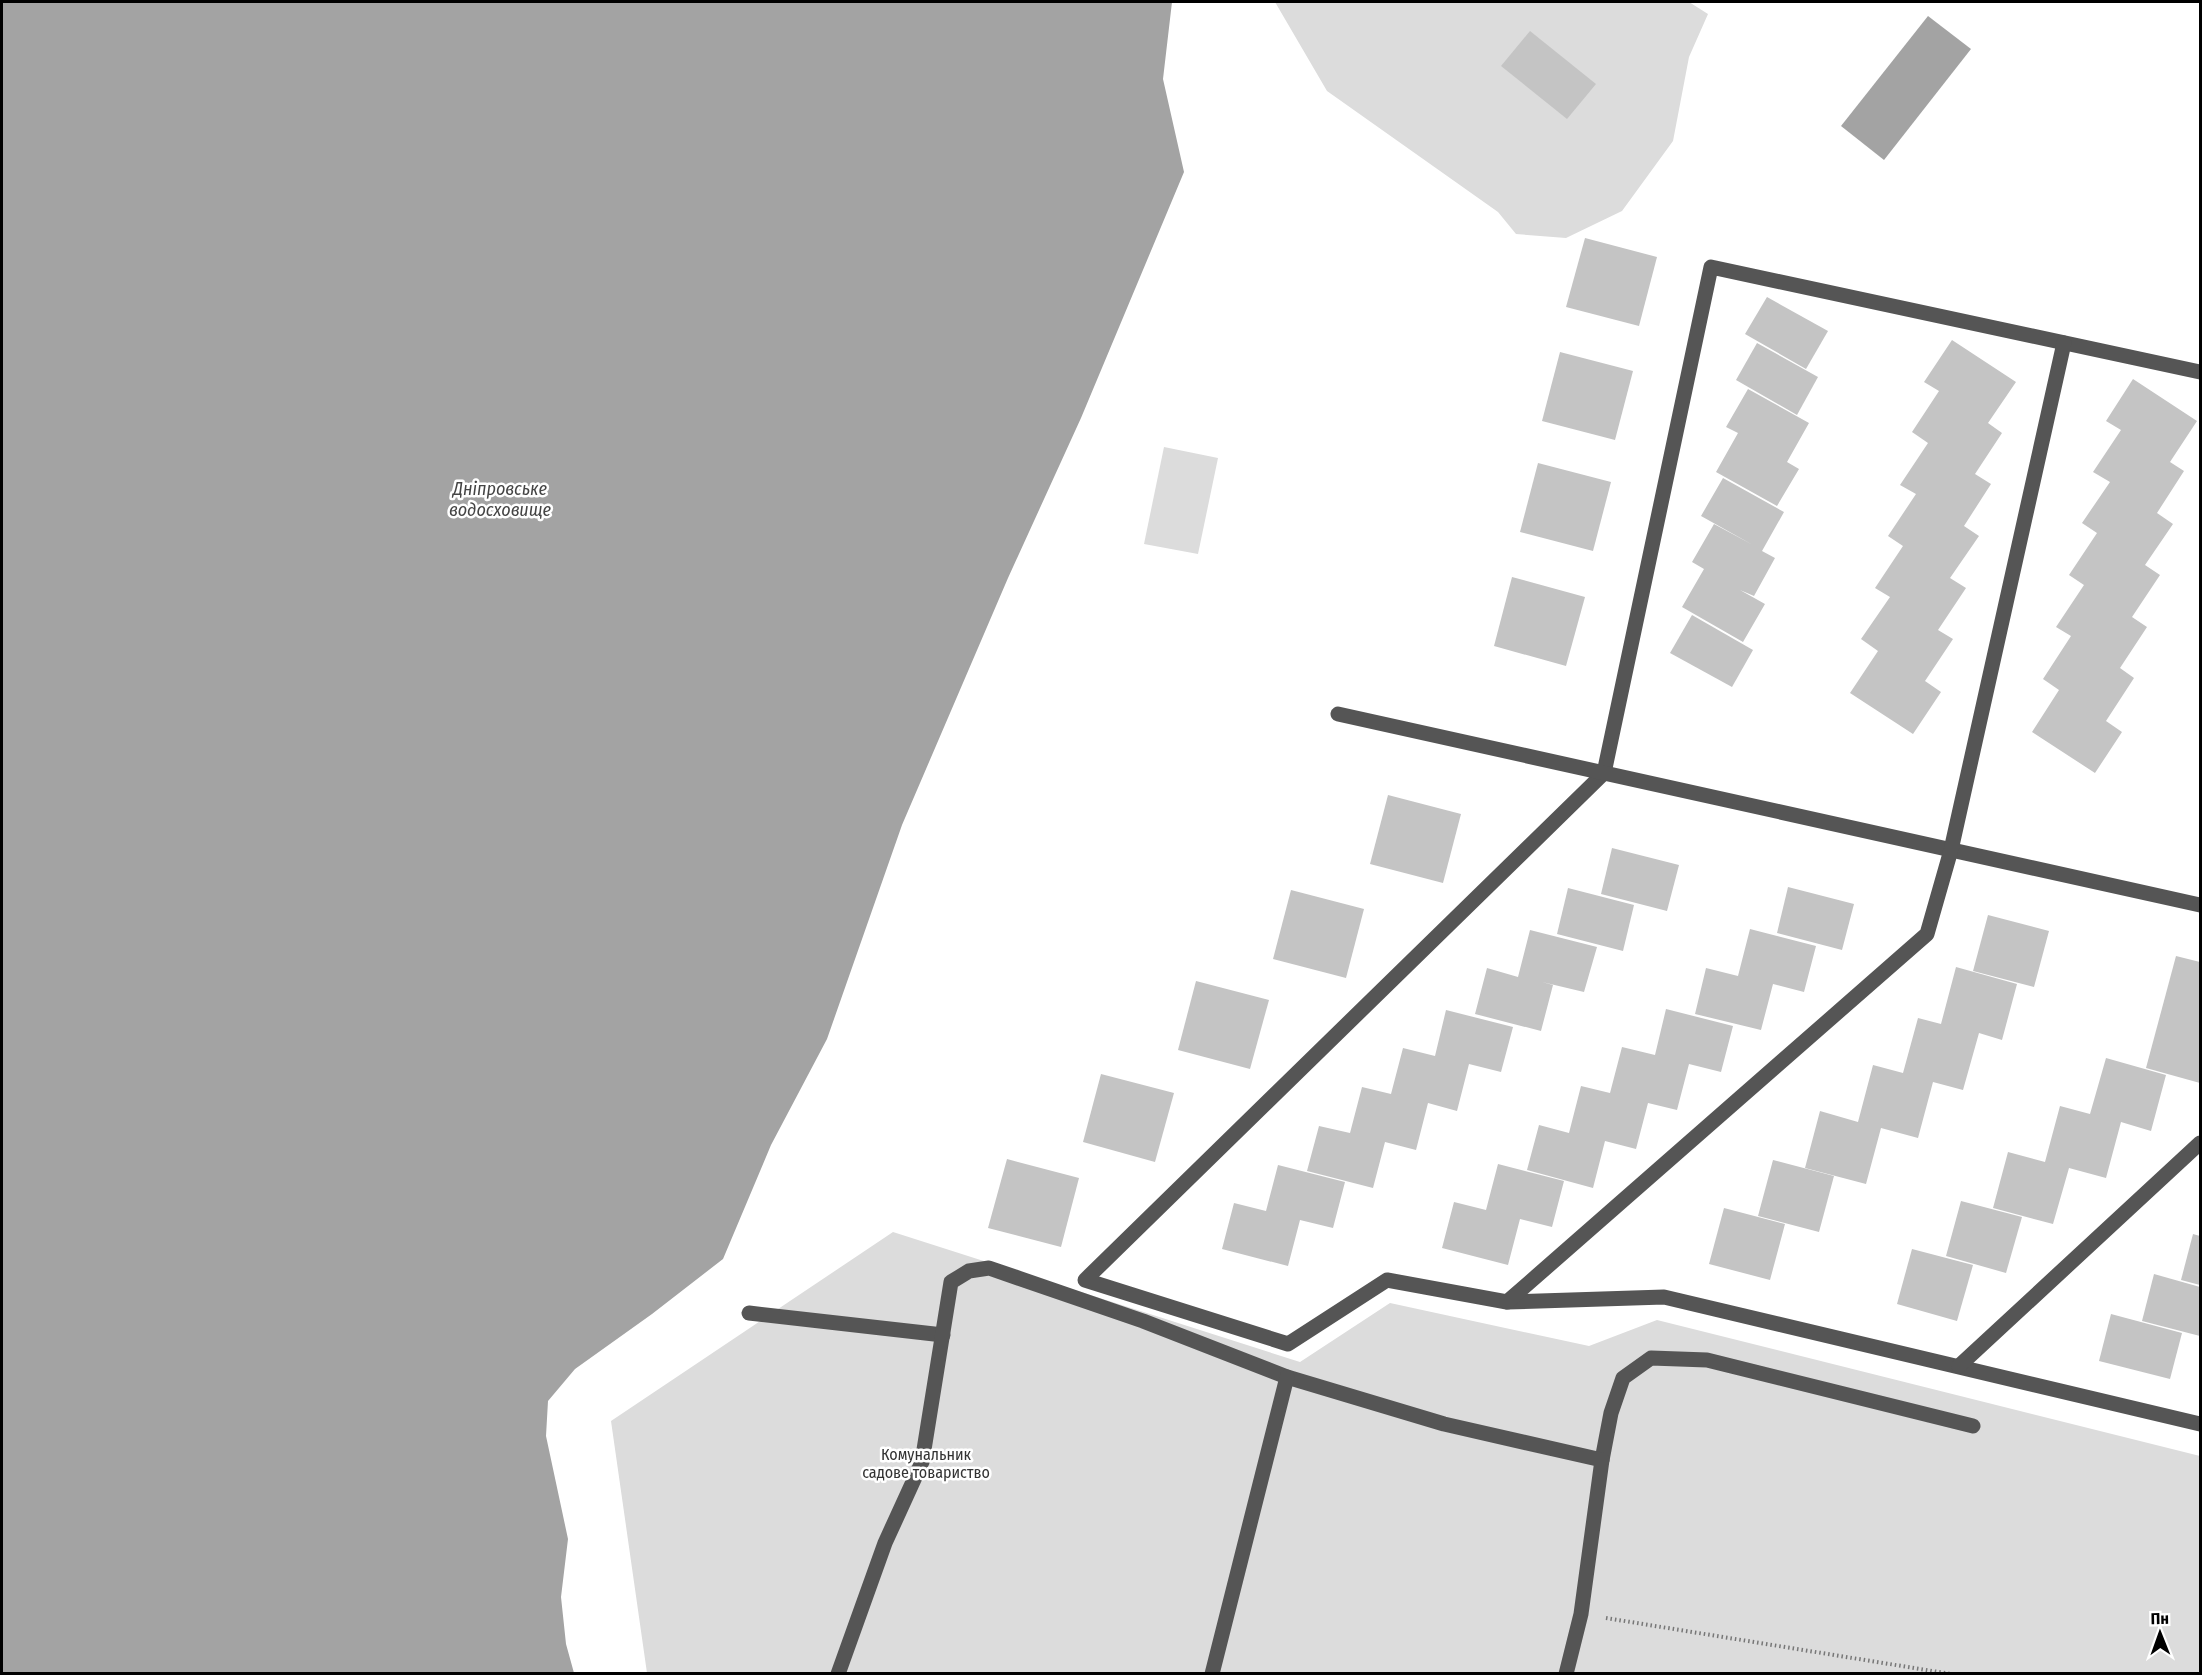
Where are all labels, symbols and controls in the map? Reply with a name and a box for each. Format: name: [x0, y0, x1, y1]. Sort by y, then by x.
water label: Дніпровське водосховище: [449, 478, 551, 521]
park label: Комунальник садове товариство: [862, 1445, 990, 1482]
north arrow: [2130, 1603, 2190, 1663]
text: Пн: [2151, 1609, 2169, 1628]

